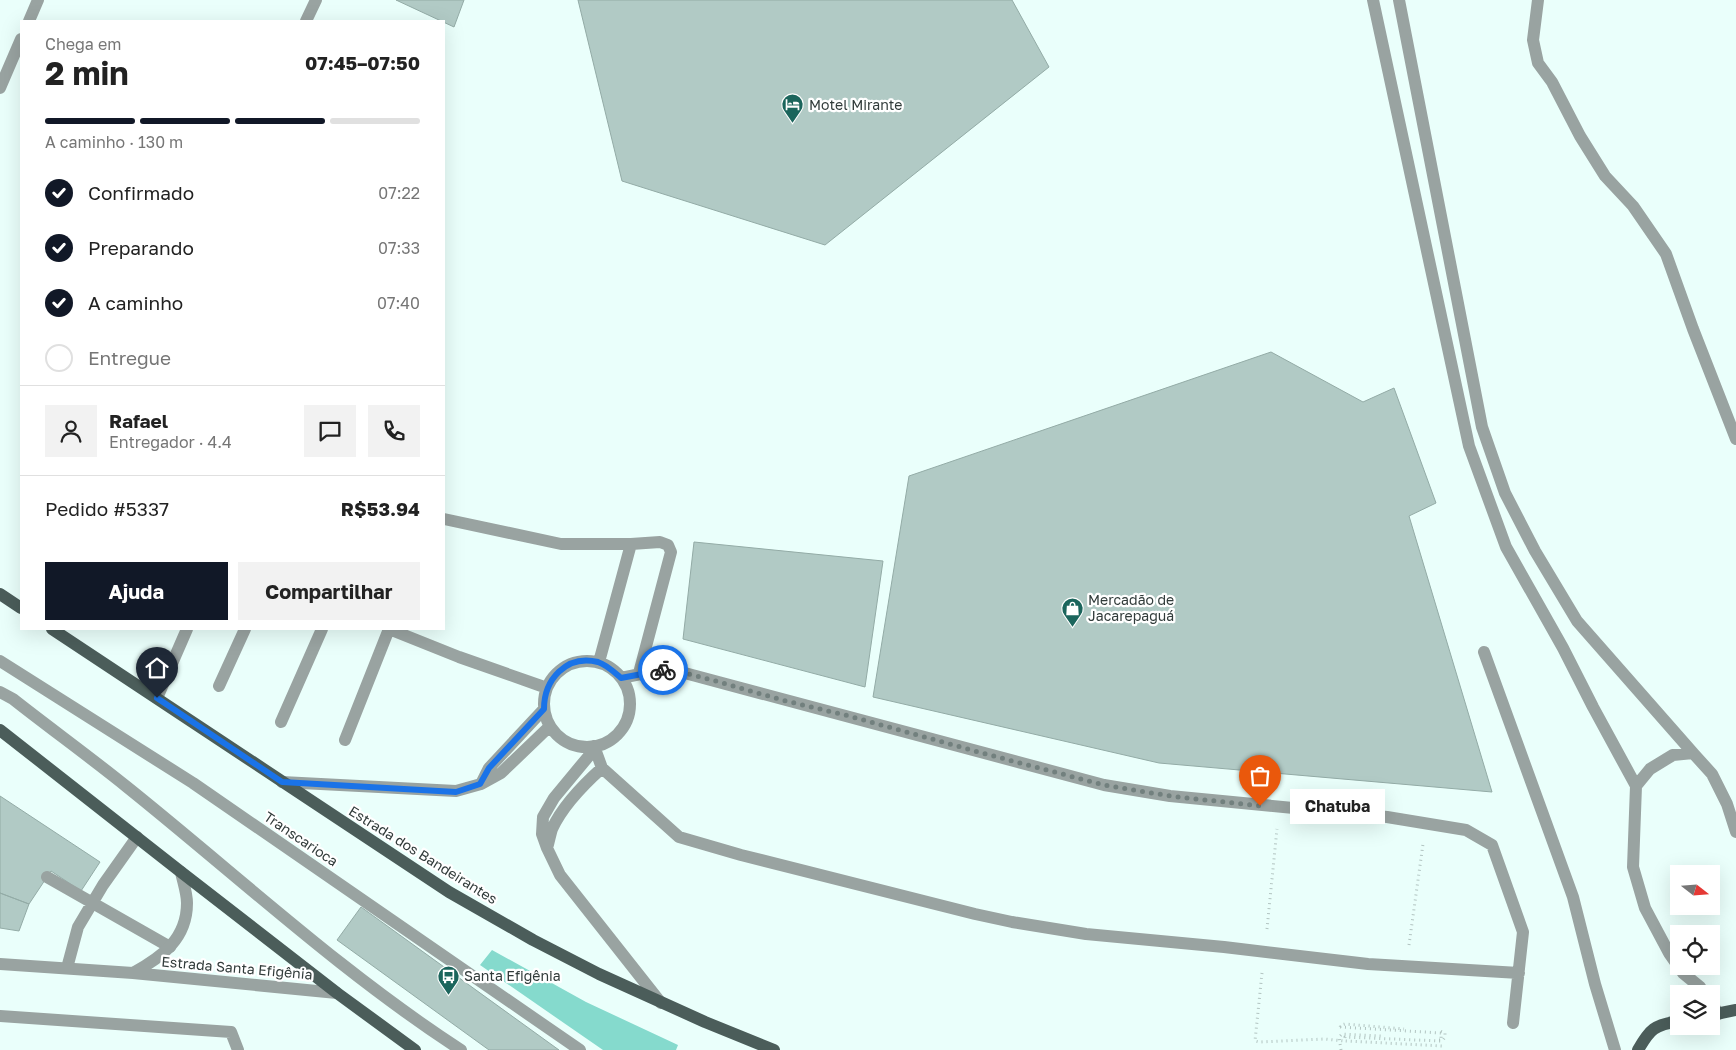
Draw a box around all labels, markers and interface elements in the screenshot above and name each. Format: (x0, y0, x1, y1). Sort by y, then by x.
text: Chega em (45, 34, 121, 54)
text: 07:45–07:50 (305, 51, 420, 74)
text: 2 min (45, 54, 129, 92)
hotel icon: Motel Mirante (781, 93, 805, 124)
place label: Motel Mirante (809, 96, 902, 113)
text: A caminho · 130 m (45, 132, 183, 152)
icon: check (45, 179, 73, 207)
text: Confirmado (88, 181, 194, 204)
text: 07:22 (378, 183, 420, 203)
icon: check (45, 234, 73, 262)
text: Preparando (88, 236, 194, 259)
text: 07:33 (378, 238, 420, 258)
icon: check (45, 289, 73, 317)
text: A caminho (88, 291, 183, 314)
text: 07:40 (377, 293, 420, 313)
text: Entregue (88, 346, 171, 369)
button: person (45, 405, 97, 457)
button: chat (304, 405, 356, 457)
button: phone (368, 405, 420, 457)
text: Rafael (109, 409, 168, 432)
text: Entregador · 4.4 (109, 432, 232, 452)
text: Pedido #5337 (45, 497, 169, 520)
text: R$53.94 (341, 497, 420, 520)
button: Ajuda (45, 562, 228, 620)
button: Compartilhar (238, 562, 420, 620)
place label: Mercadão de Jacarepaguá (1088, 591, 1174, 624)
shop icon: Mercadão de Jacarepaguá (1060, 596, 1084, 627)
courier (638, 645, 688, 695)
pin (136, 647, 178, 698)
icon: home (143, 654, 171, 682)
icon: bike (649, 656, 677, 684)
pin (1239, 755, 1281, 806)
icon: bag (1246, 762, 1274, 790)
callout: Chatuba (1290, 788, 1385, 824)
text: Chatuba (1305, 796, 1370, 816)
street label: Estrada dos Bandeirantes (346, 802, 501, 907)
street label: Transcarioca (261, 808, 341, 870)
north arrow (1670, 865, 1720, 915)
map controls (1670, 865, 1720, 1035)
button: locate (1670, 925, 1720, 975)
street label: Estrada Santa Efigênia (161, 952, 313, 983)
bus stop icon: Santa Efigênia (436, 964, 460, 995)
place label: Santa Efigênia (464, 967, 561, 984)
button: layers (1670, 985, 1720, 1035)

